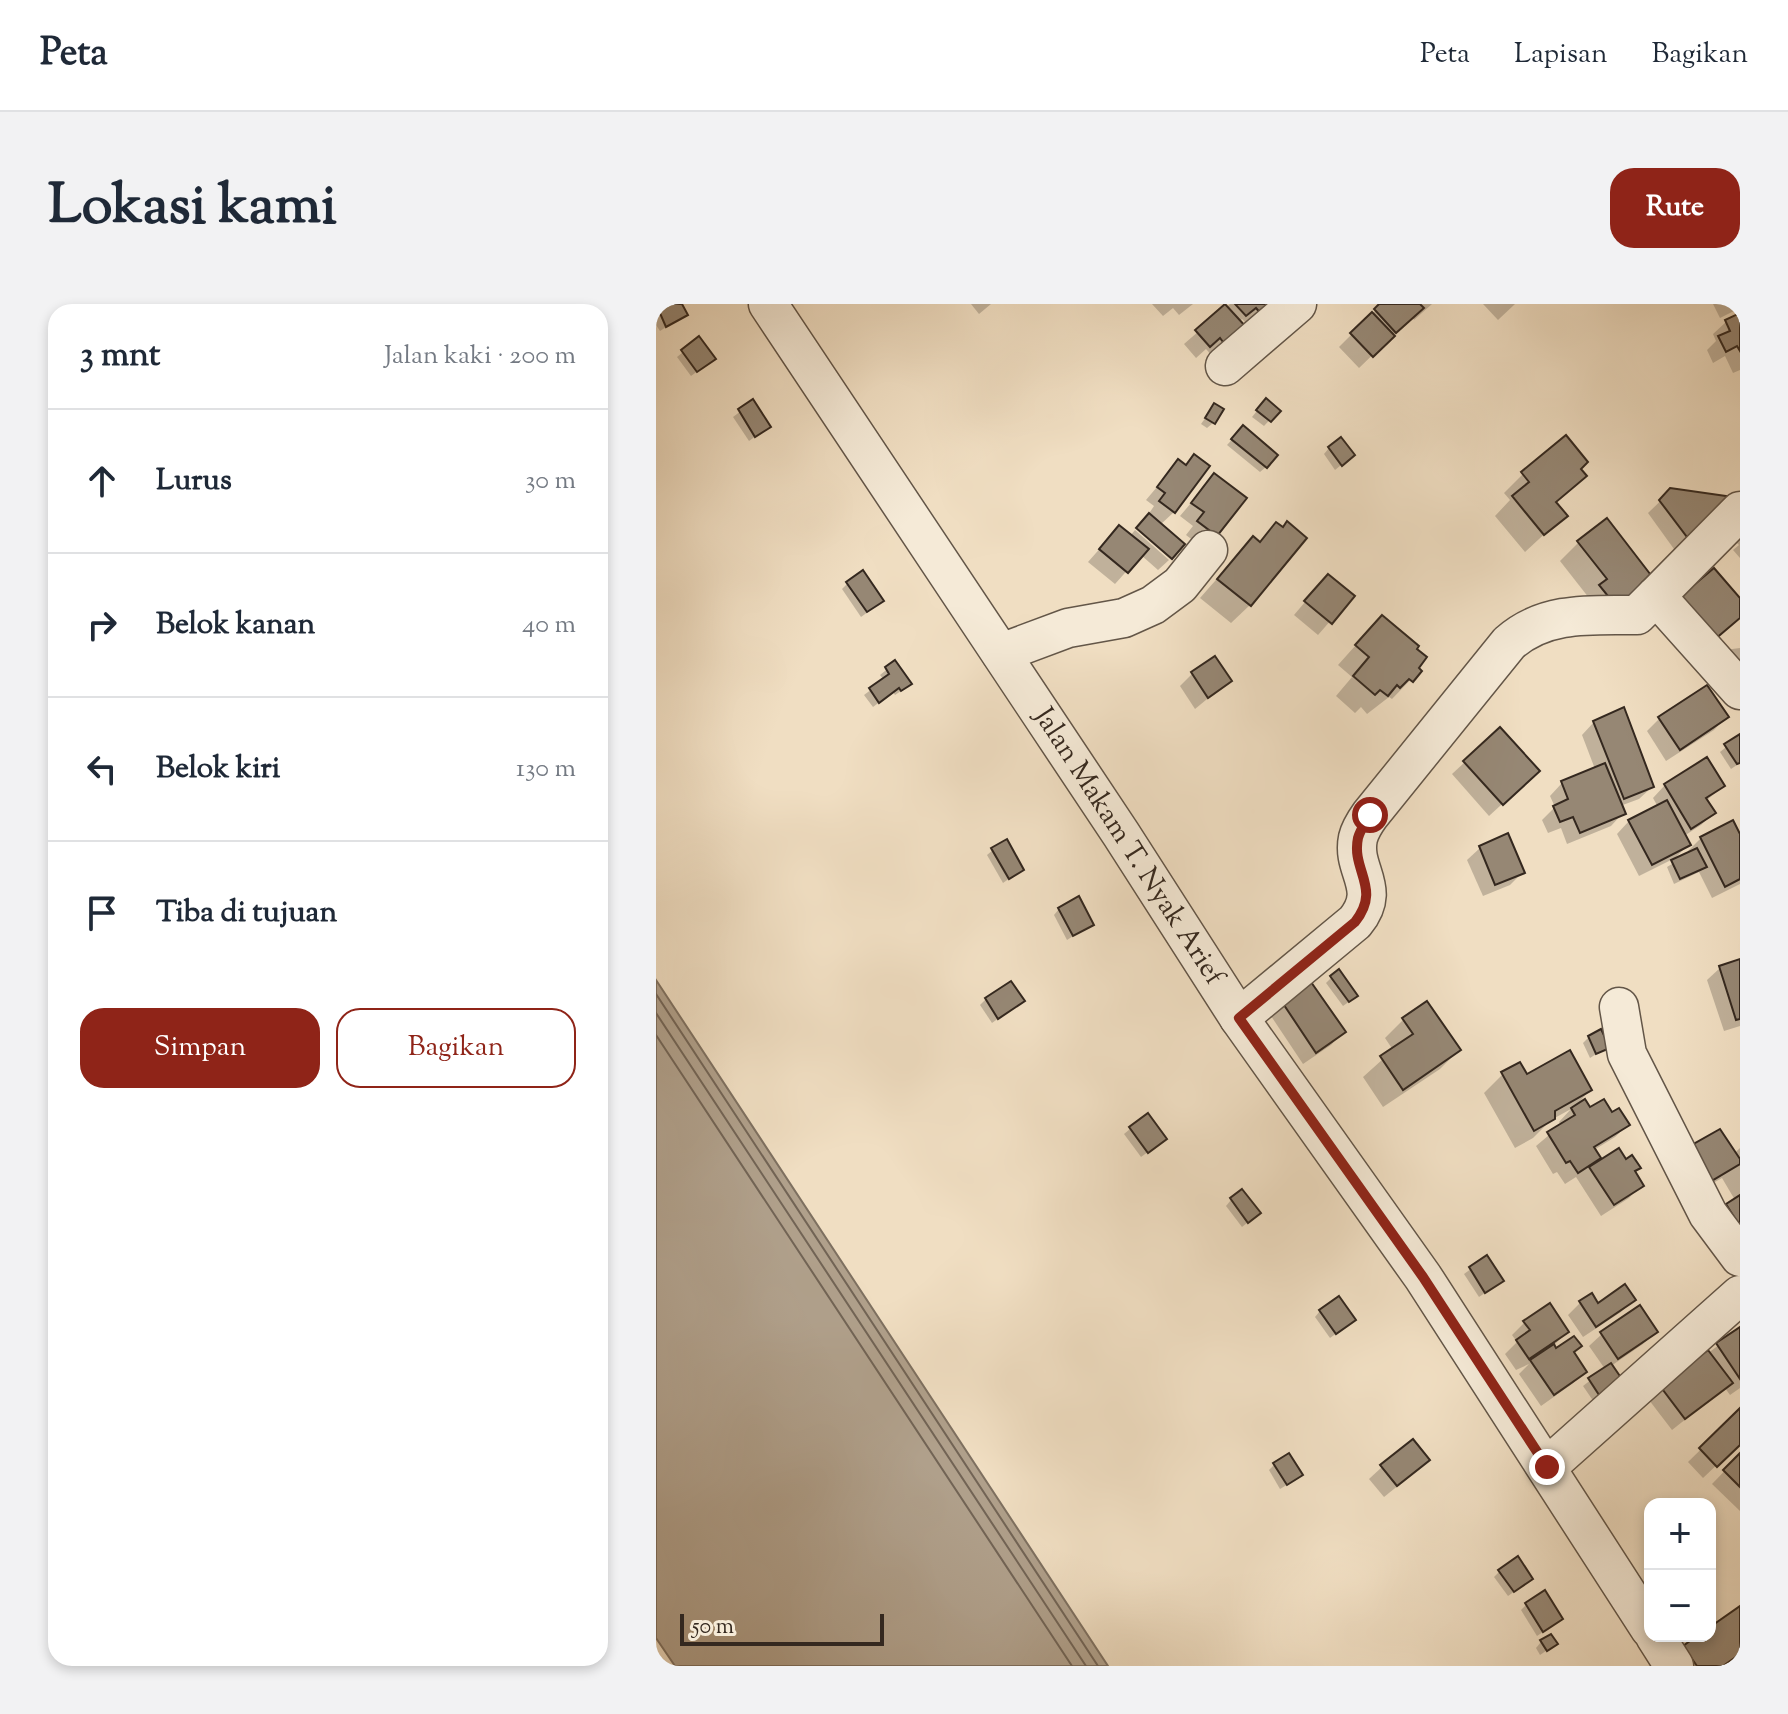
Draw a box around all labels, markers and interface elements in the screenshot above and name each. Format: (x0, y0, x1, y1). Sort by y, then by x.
text: Peta (40, 28, 108, 82)
text: Peta (1420, 35, 1470, 75)
text: Lapisan (1514, 35, 1608, 75)
text: Bagikan (1652, 35, 1748, 75)
text: Lokasi kami (48, 168, 337, 249)
button: Rute (1610, 168, 1740, 248)
text: 3 mnt (80, 332, 160, 381)
text: Jalan kaki · 200 m (384, 338, 576, 375)
icon: ahead (80, 459, 124, 503)
text: Lurus (156, 460, 232, 503)
text: 30 m (525, 463, 576, 500)
icon: right (80, 603, 124, 647)
text: Belok kanan (156, 604, 315, 647)
text: 40 m (522, 607, 576, 644)
street label: Jalan Makam T. Nyak Arief (1022, 699, 1234, 995)
icon: left (80, 747, 124, 791)
text: Belok kiri (156, 748, 280, 791)
text: 130 m (516, 751, 576, 788)
route start (1352, 797, 1388, 833)
icon: arrive (80, 891, 124, 935)
text: Tiba di tujuan (156, 892, 337, 935)
button: Simpan (80, 1008, 320, 1088)
button: Bagikan (336, 1008, 576, 1088)
route end (1529, 1449, 1565, 1485)
map controls (1644, 1498, 1716, 1642)
button: + (1644, 1498, 1716, 1570)
button: − (1644, 1570, 1716, 1642)
scale bar (680, 1610, 884, 1646)
text: 50 m (692, 1612, 734, 1644)

